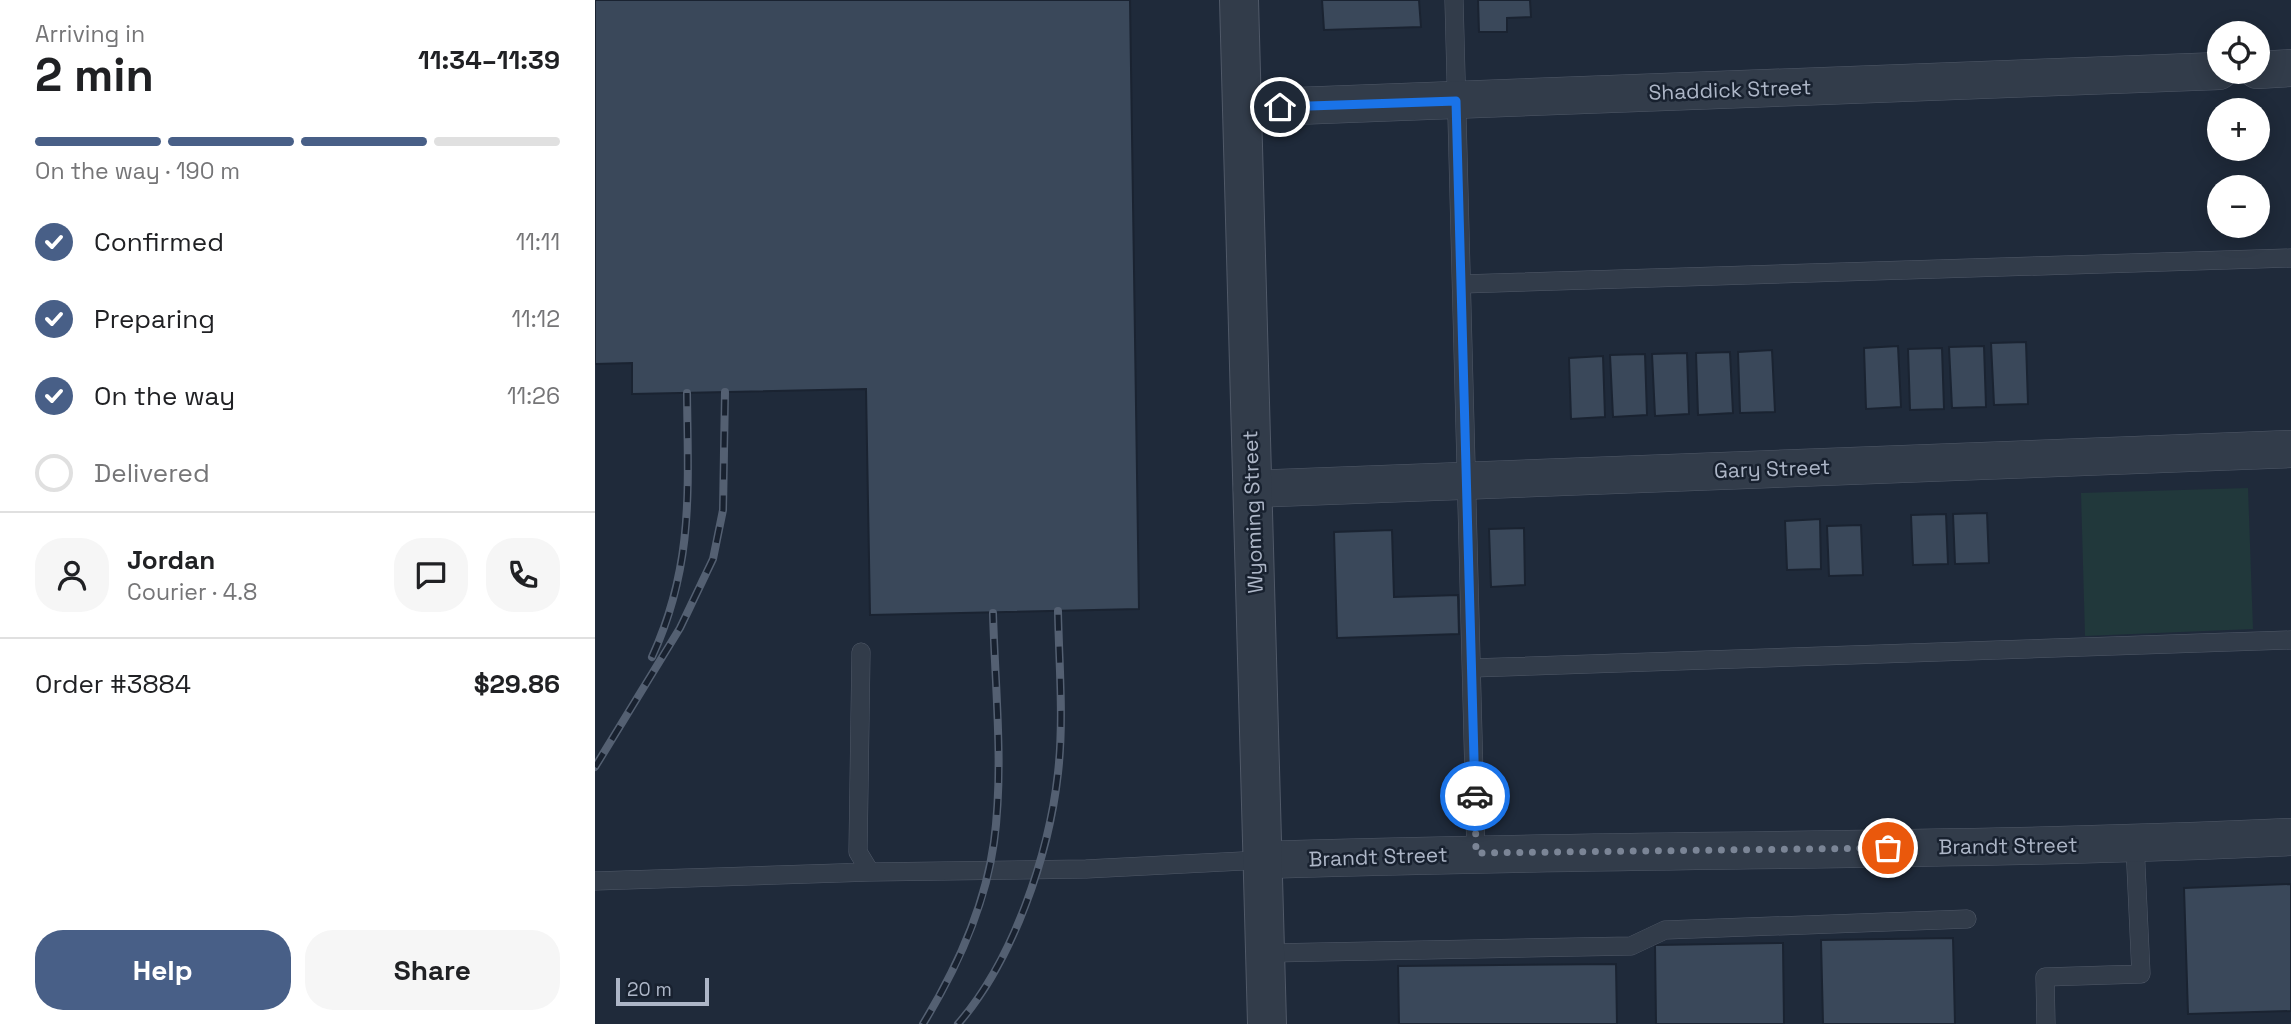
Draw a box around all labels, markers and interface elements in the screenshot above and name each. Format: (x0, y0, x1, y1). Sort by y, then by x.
text: Arriving in (35, 19, 145, 49)
map controls (2207, 21, 2270, 238)
button: locate (2207, 21, 2270, 84)
text: 11:34–11:39 (418, 43, 560, 77)
text: 2 min (35, 46, 154, 104)
street label: Shaddick Street (1648, 73, 1812, 106)
pin (1250, 77, 1310, 137)
icon: home (1261, 88, 1299, 126)
button: + (2207, 98, 2270, 161)
text: On the way · 190 m (35, 156, 240, 186)
button: − (2207, 175, 2270, 238)
icon: check (35, 223, 73, 261)
text: Confirmed (94, 225, 224, 259)
text: 11:11 (516, 227, 560, 257)
icon: check (35, 300, 73, 338)
text: Preparing (94, 302, 215, 336)
text: 11:12 (511, 304, 560, 334)
icon: check (35, 377, 73, 415)
text: On the way (94, 379, 235, 413)
text: 11:26 (507, 381, 560, 411)
street label: Wyoming Street (1236, 430, 1269, 594)
street label: Gary Street (1713, 453, 1831, 484)
text: Delivered (94, 456, 210, 490)
button: person (35, 538, 109, 612)
button: chat (394, 538, 468, 612)
button: phone (486, 538, 560, 612)
text: Jordan (127, 543, 215, 577)
text: Courier · 4.8 (127, 577, 257, 607)
text: Order #3884 (35, 667, 191, 701)
text: $29.86 (474, 667, 560, 701)
courier (1440, 761, 1510, 831)
icon: car (1456, 777, 1494, 815)
pin (1858, 818, 1918, 878)
icon: bag (1869, 829, 1907, 867)
street label: Brandt Street (1938, 831, 2078, 860)
street label: Brandt Street (1308, 841, 1448, 872)
button: Help (35, 930, 291, 1010)
button: Share (305, 930, 560, 1010)
scale bar (616, 975, 709, 1007)
text: 20 m (627, 977, 672, 1002)

